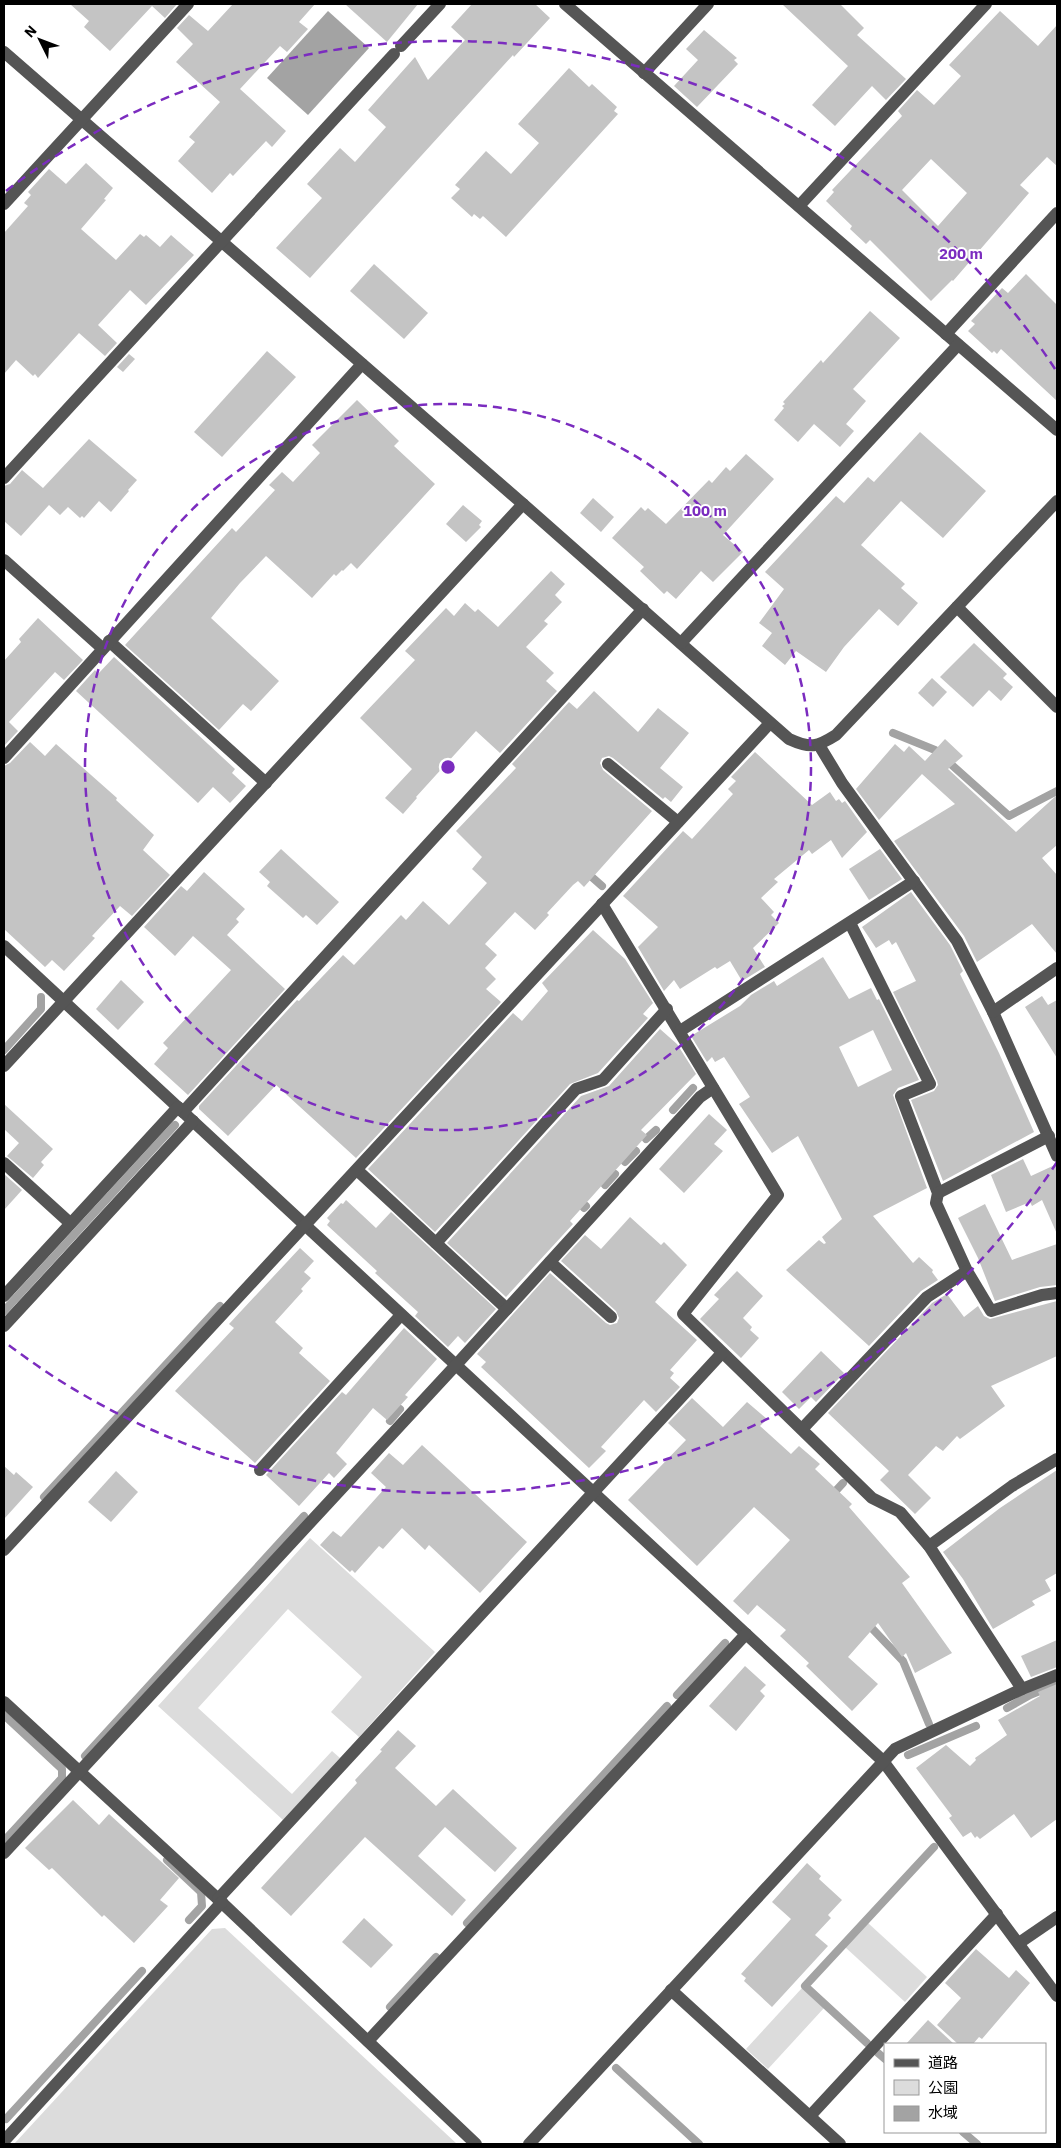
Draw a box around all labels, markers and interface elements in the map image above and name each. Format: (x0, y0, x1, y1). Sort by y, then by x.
north arrow (15, 15, 65, 65)
text: N (20, 22, 40, 41)
text: 200 m (939, 244, 983, 263)
text: 100 m (683, 501, 727, 520)
centre of rings (439, 758, 457, 776)
legend (884, 2043, 1046, 2133)
text: 道路 (928, 2053, 958, 2072)
text: 公園 (928, 2078, 958, 2097)
text: 水域 (928, 2103, 958, 2122)

